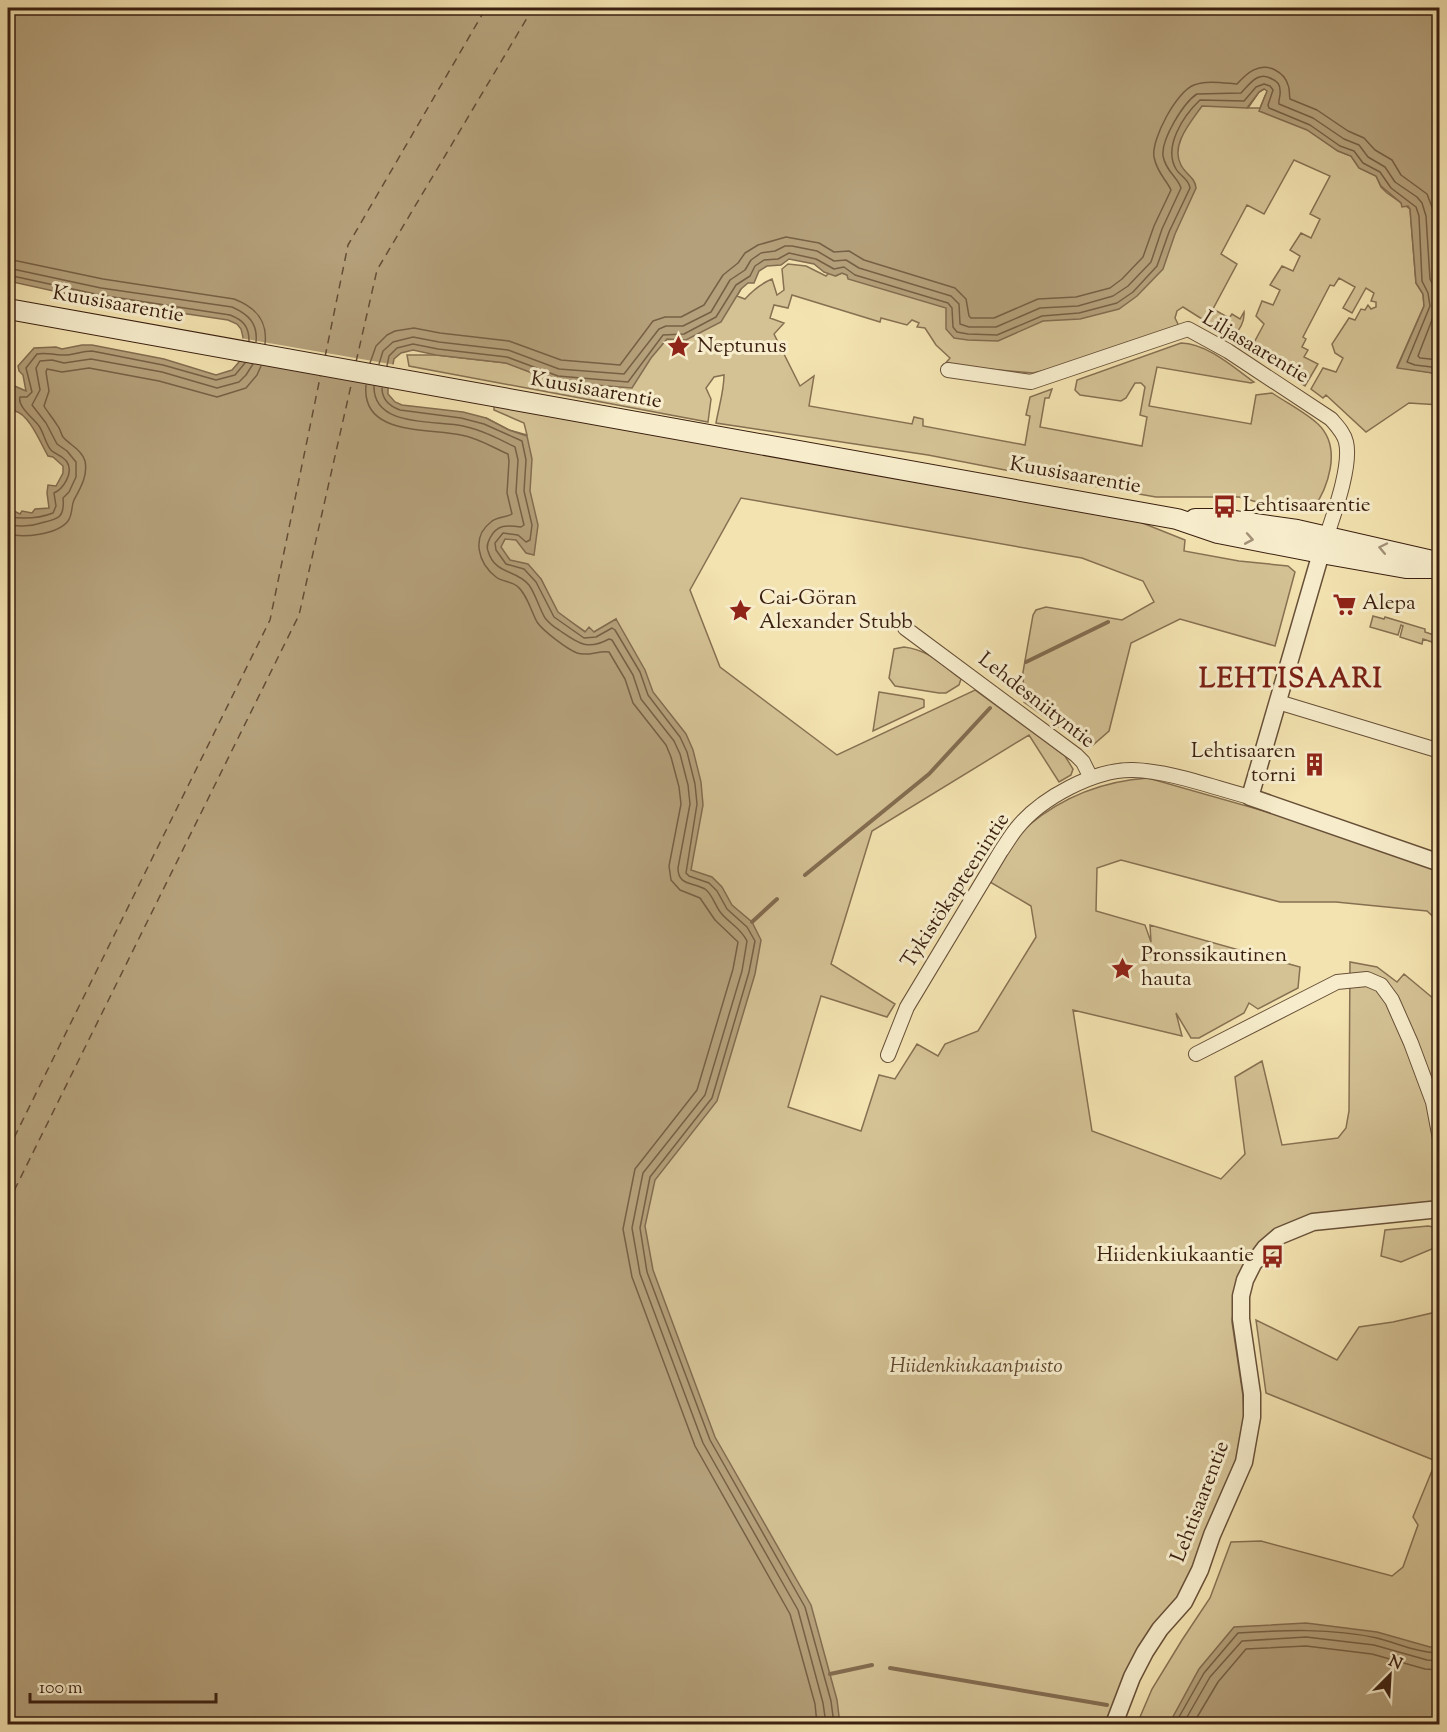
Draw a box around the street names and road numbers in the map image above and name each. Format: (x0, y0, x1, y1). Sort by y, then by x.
street label: Kuusisaarentie (50, 279, 186, 331)
street label: Liljasaarentie (1196, 304, 1314, 392)
street label: Kuusisaarentie (528, 365, 664, 417)
street label: Kuusisaarentie (1007, 450, 1143, 502)
street label: Lehdesniityntie (971, 646, 1101, 756)
street label: Tykistökapteenintie (894, 807, 1018, 975)
street label: Lehtisaarentie (1164, 1437, 1238, 1567)

